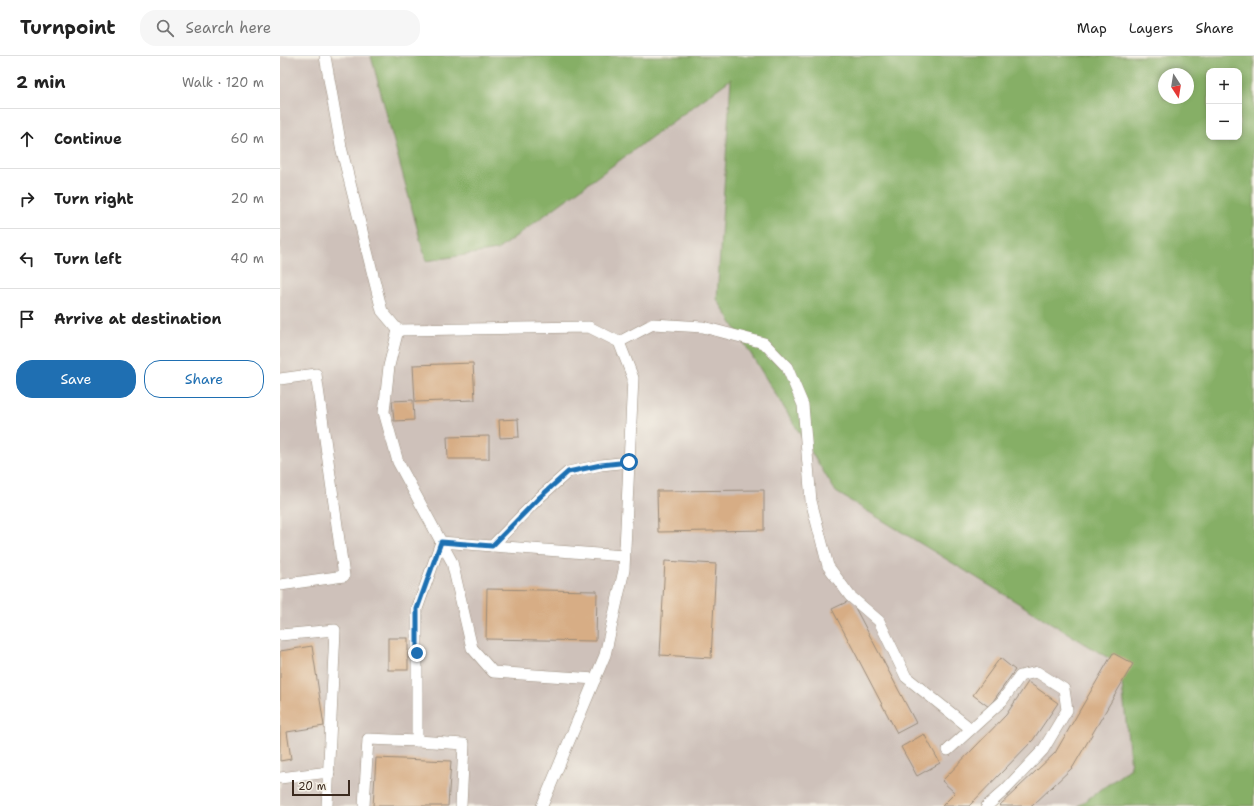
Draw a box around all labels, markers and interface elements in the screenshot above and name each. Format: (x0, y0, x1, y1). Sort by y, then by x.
search box (140, 10, 420, 46)
text: Turnpoint (20, 15, 116, 40)
icon: search (154, 17, 176, 39)
text: Search here (186, 18, 271, 38)
text: Map (1077, 19, 1107, 37)
text: Layers (1129, 19, 1173, 37)
text: Share (1195, 19, 1234, 37)
north arrow (1158, 68, 1194, 104)
map controls (1206, 68, 1242, 140)
button: + (1206, 68, 1242, 104)
text: 2 min (16, 71, 66, 93)
text: Walk · 120 m (182, 74, 264, 91)
button: − (1206, 104, 1242, 140)
icon: ahead (16, 128, 38, 150)
text: Continue (54, 129, 122, 149)
text: 60 m (231, 130, 264, 147)
icon: right (16, 188, 38, 210)
text: Turn right (54, 189, 134, 209)
text: 20 m (231, 190, 264, 207)
icon: left (16, 248, 38, 270)
text: Turn left (54, 249, 122, 269)
text: 40 m (230, 250, 264, 267)
icon: arrive (16, 308, 38, 330)
text: Arrive at destination (54, 309, 222, 329)
button: Save (16, 360, 136, 398)
button: Share (144, 360, 264, 398)
route start (620, 453, 638, 471)
route end (408, 644, 426, 662)
scale bar (292, 778, 350, 797)
text: 20 m (298, 779, 326, 794)

